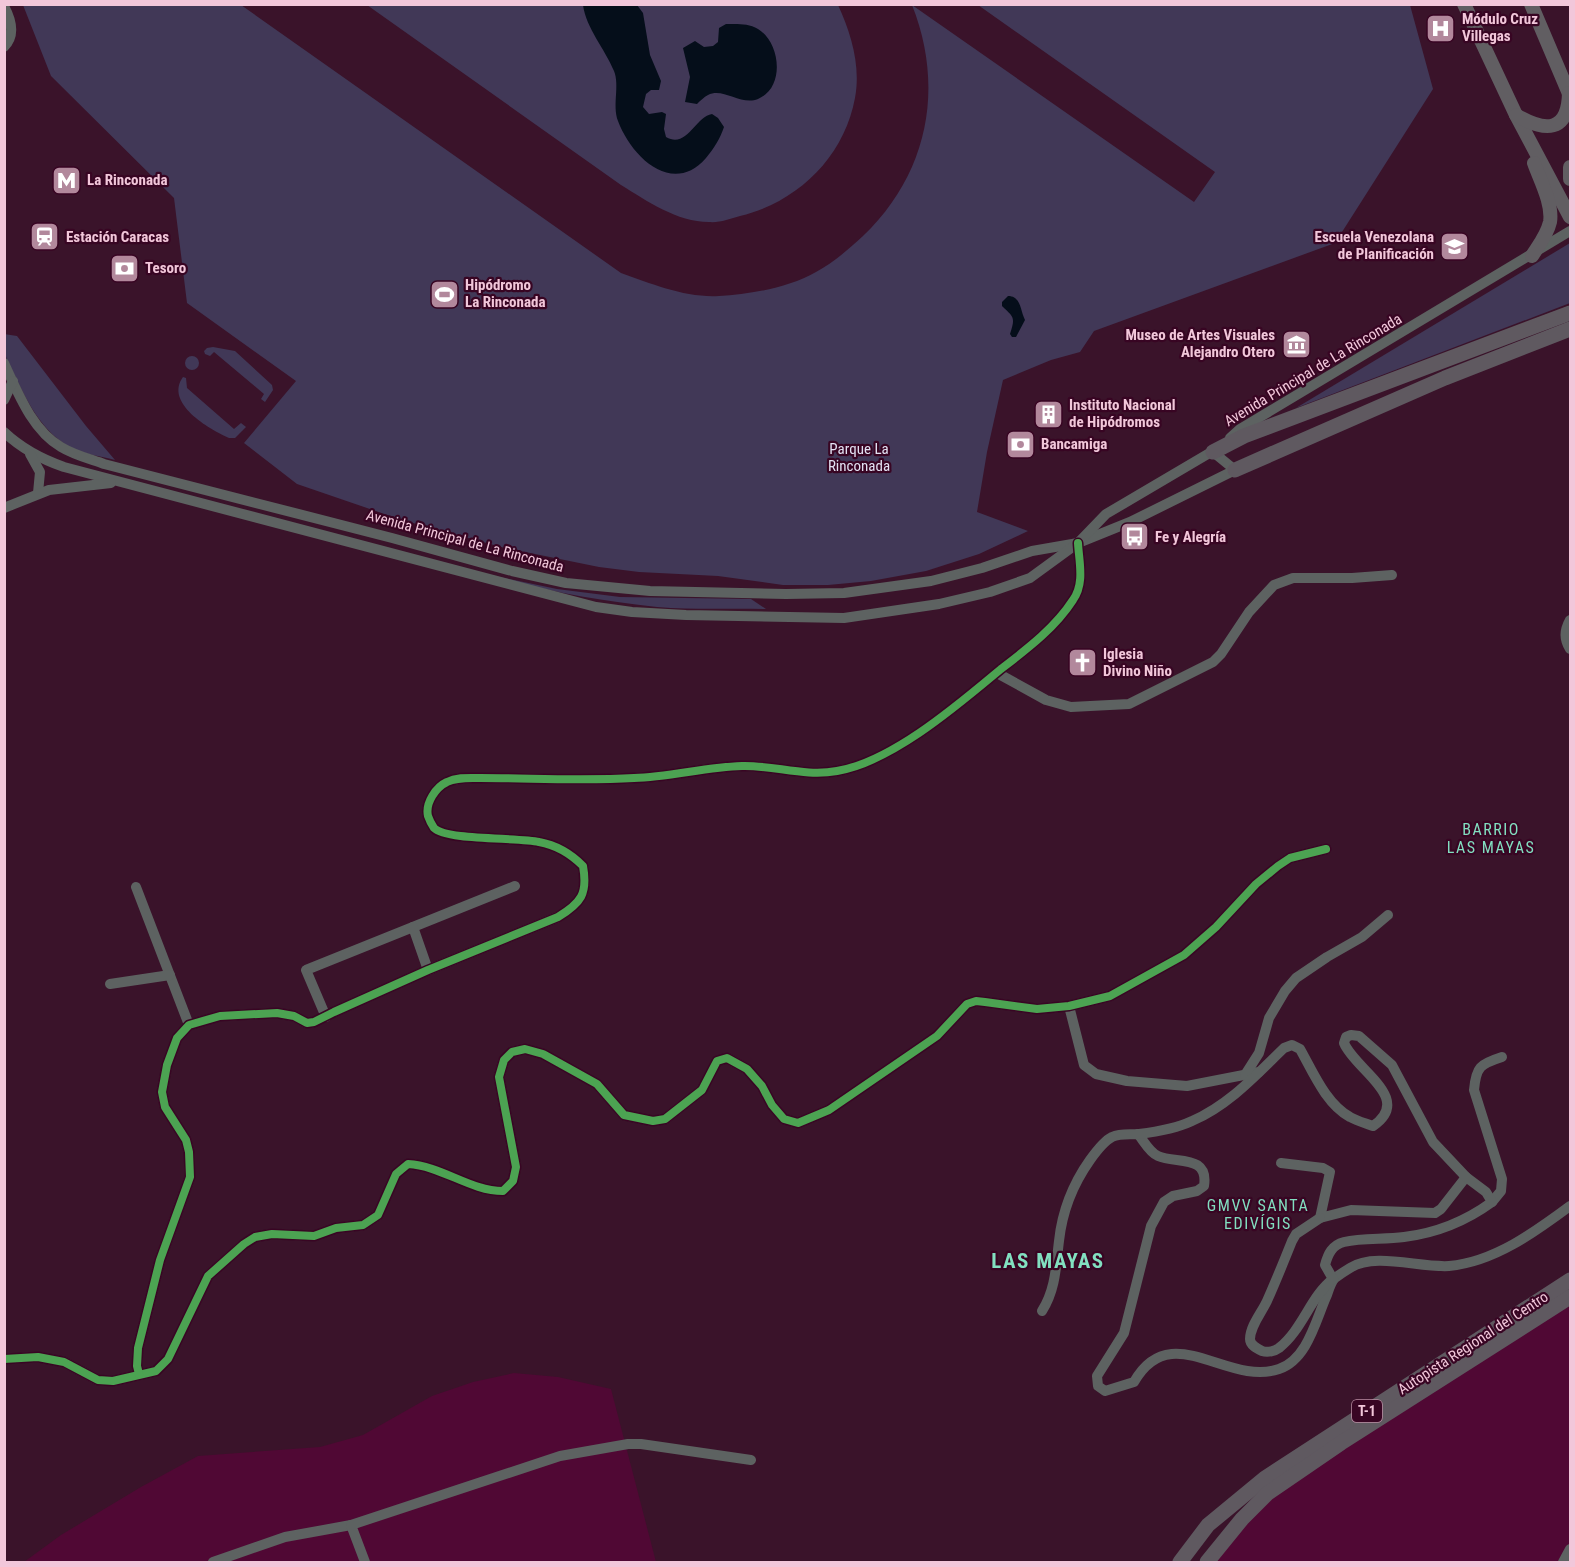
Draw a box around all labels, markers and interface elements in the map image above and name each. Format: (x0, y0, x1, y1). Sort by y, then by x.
place label: Módulo Cruz Villegas (1462, 10, 1538, 45)
hospital icon: Módulo Cruz Villegas (1425, 12, 1457, 44)
metro station icon: La Rinconada (50, 164, 82, 196)
place label: La Rinconada (87, 171, 167, 189)
station icon: Estación Caracas (29, 221, 61, 253)
place label: Estación Caracas (66, 228, 169, 246)
place label: Escuela Venezolana de Planificación (1315, 228, 1434, 263)
school or university icon: Escuela Venezolana de Planificación (1439, 230, 1471, 262)
bank icon: Tesoro (108, 252, 140, 284)
place label: Tesoro (145, 259, 186, 277)
place label: Hipódromo La Rinconada (465, 276, 545, 311)
sports icon: Hipódromo La Rinconada (428, 278, 460, 310)
street label: Avenida Principal de La Rinconada (1221, 310, 1405, 430)
place label: Museo de Artes Visuales Alejandro Otero (1125, 326, 1275, 361)
museum icon: Museo de Artes Visuales Alejandro Otero (1280, 328, 1312, 360)
place label: Instituto Nacional de Hipódromos (1069, 396, 1176, 431)
building icon: Instituto Nacional de Hipódromos (1032, 398, 1064, 430)
bank icon: Bancamiga (1004, 428, 1036, 460)
place label: Bancamiga (1041, 435, 1107, 453)
park label: Parque La Rinconada (828, 440, 890, 475)
street label: Avenida Principal de La Rinconada (364, 506, 566, 576)
bus stop icon: Fe y Alegría (1118, 521, 1150, 553)
place label: Fe y Alegría (1155, 528, 1226, 546)
place label: Iglesia Divino Niño (1103, 645, 1172, 680)
church icon: Iglesia Divino Niño (1066, 647, 1098, 679)
district label: BARRIO LAS MAYAS (1447, 820, 1535, 857)
district label: GMVV SANTA EDIVÍGIS (1207, 1196, 1309, 1233)
district label: LAS MAYAS (991, 1249, 1105, 1273)
street label: Autopista Regional del Centro (1394, 1288, 1552, 1398)
road number: T-1 (1352, 1400, 1382, 1422)

